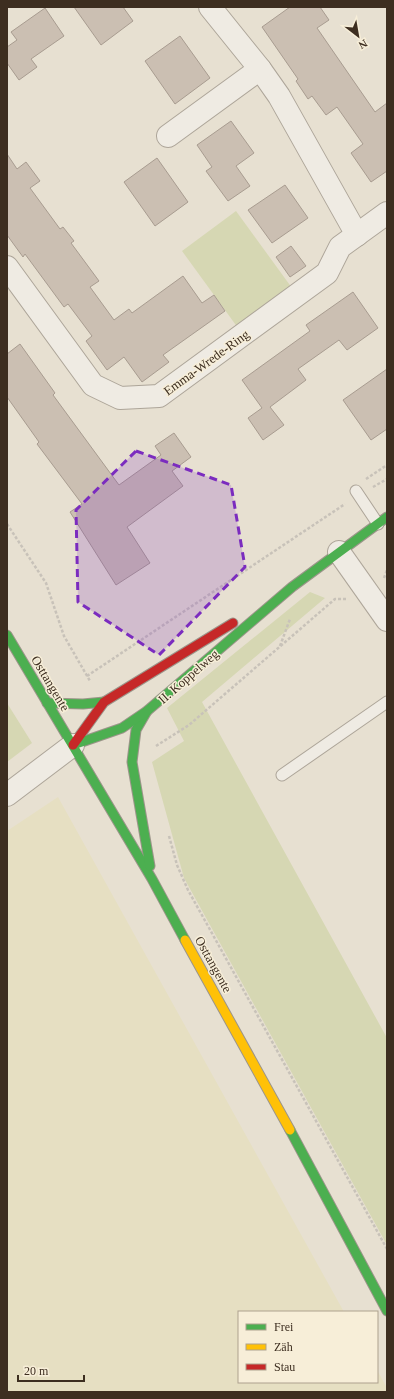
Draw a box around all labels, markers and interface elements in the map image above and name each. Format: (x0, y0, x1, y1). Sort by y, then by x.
north arrow (338, 16, 378, 56)
text: N (357, 37, 370, 52)
street label: Emma-Wrede-Ring (161, 326, 252, 398)
street label: II. Koppelweg (155, 646, 222, 707)
street label: Osttangente (28, 653, 73, 714)
street label: Osttangente (192, 933, 235, 995)
legend (238, 1311, 378, 1383)
text: Frei (274, 1320, 294, 1334)
text: Zäh (274, 1340, 293, 1354)
scale bar (18, 1357, 84, 1383)
text: Stau (274, 1360, 295, 1374)
text: 20 m (24, 1364, 49, 1378)

